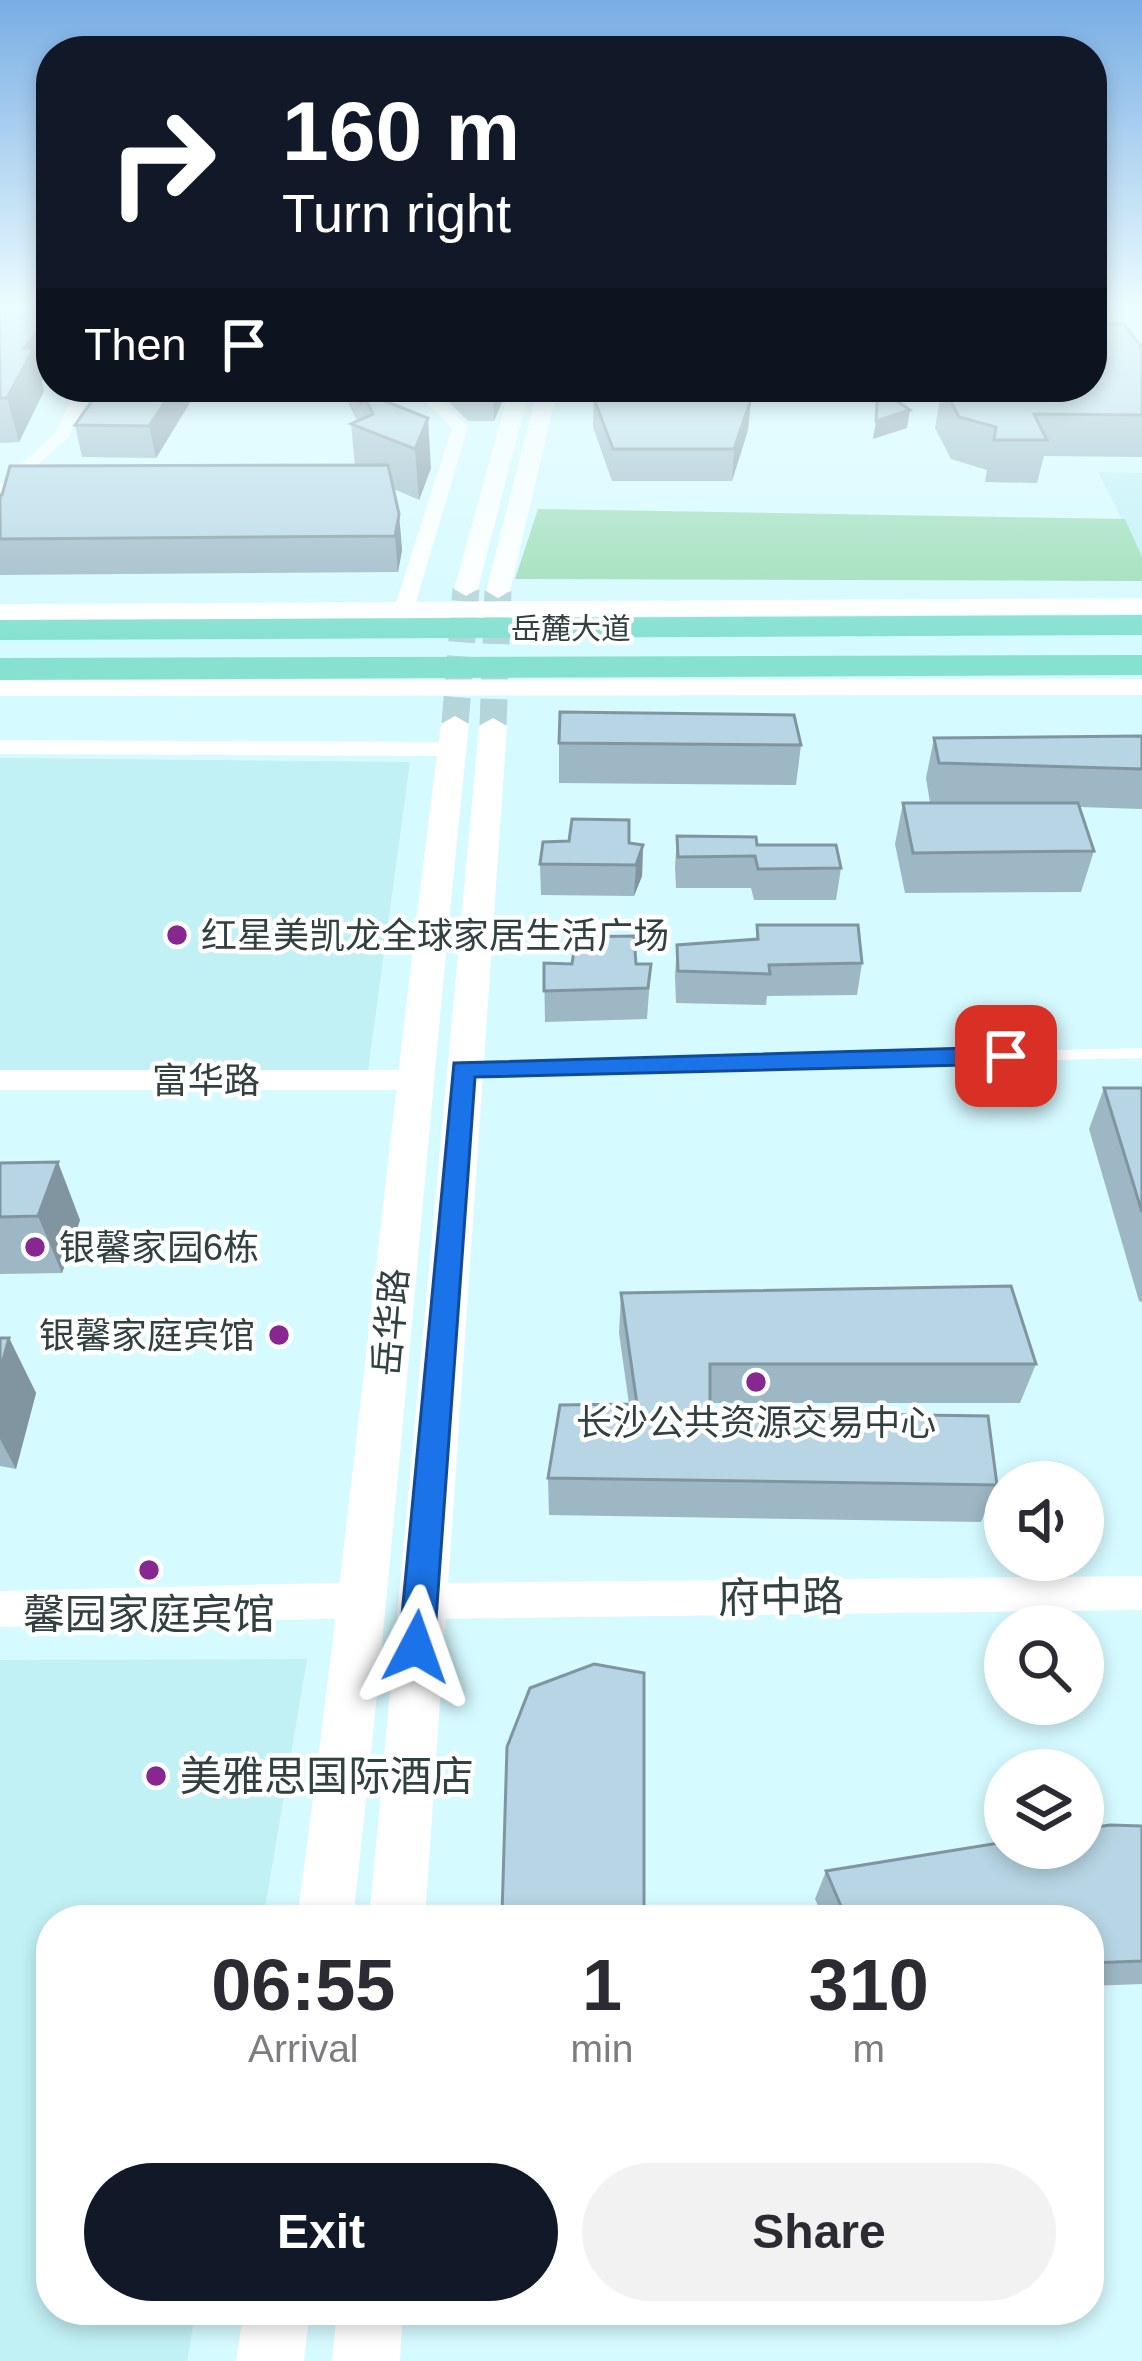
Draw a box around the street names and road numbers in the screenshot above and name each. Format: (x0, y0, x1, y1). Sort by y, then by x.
street label: 岳麓大道 (511, 612, 631, 645)
street label: 富华路 (152, 1060, 260, 1101)
street label: 岳华路 (365, 1266, 416, 1378)
street label: 府中路 (718, 1573, 844, 1622)

